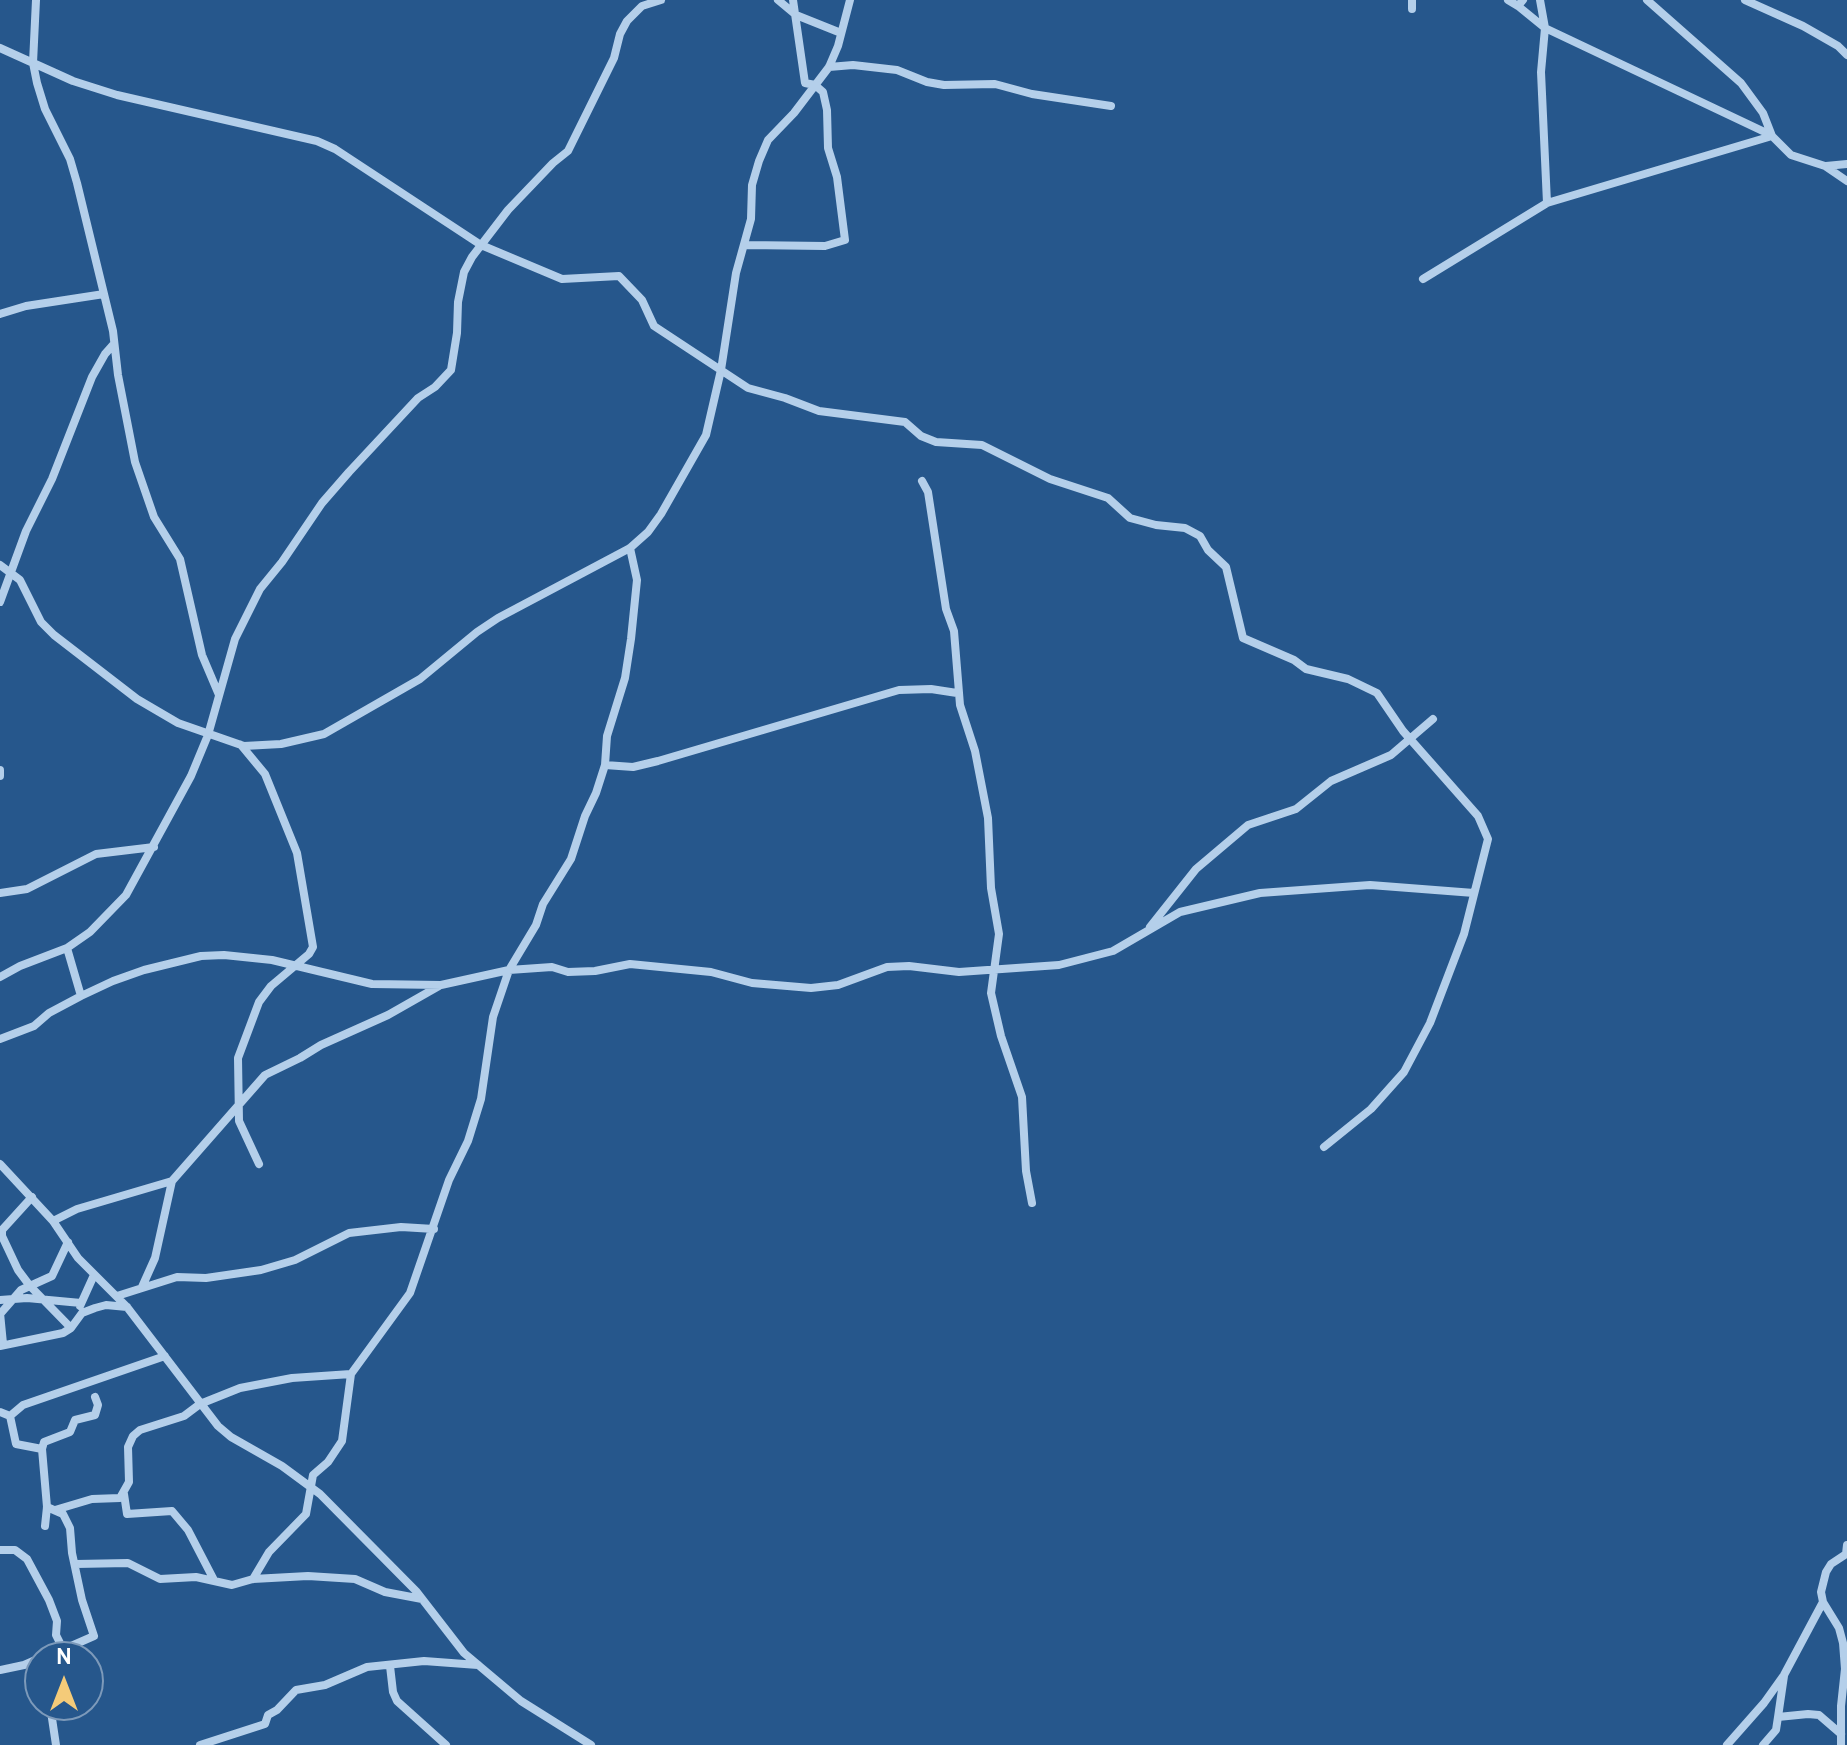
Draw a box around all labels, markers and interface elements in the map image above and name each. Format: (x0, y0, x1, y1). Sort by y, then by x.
north arrow (24, 1641, 104, 1721)
text: N (56, 1645, 72, 1672)

